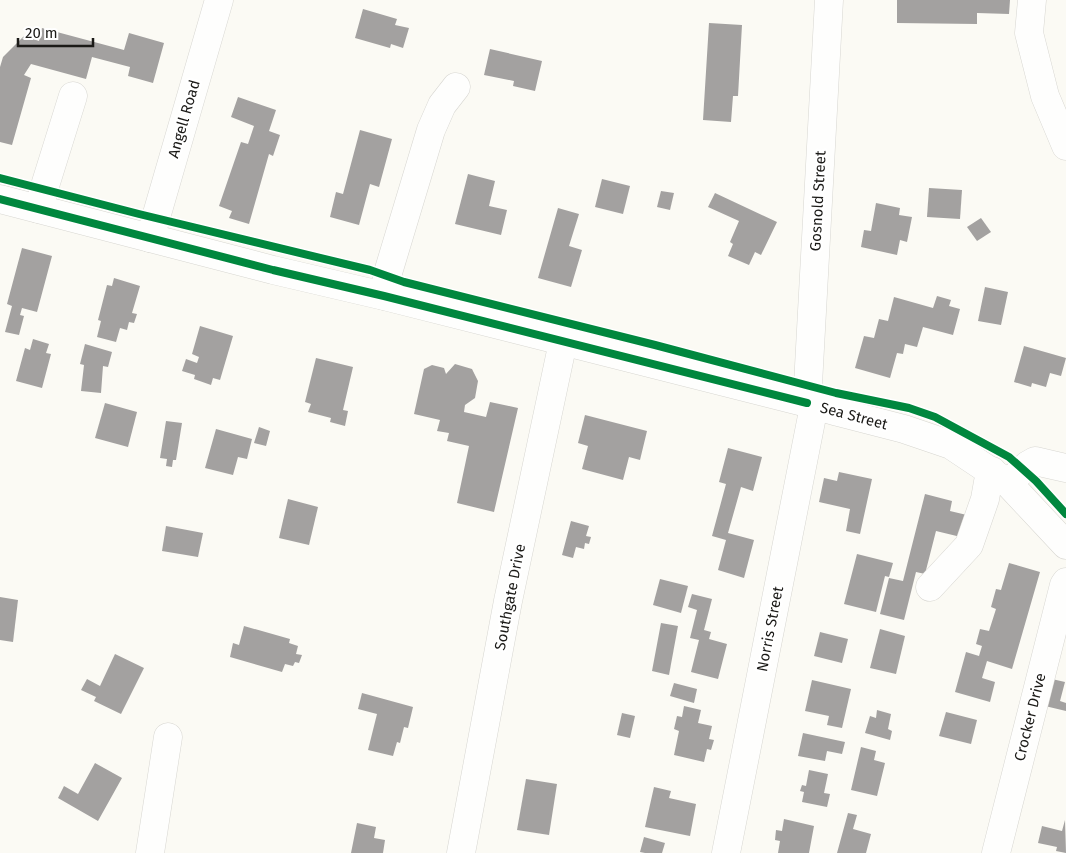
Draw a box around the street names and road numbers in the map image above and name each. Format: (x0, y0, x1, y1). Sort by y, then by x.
street label: Angell Road (164, 78, 204, 160)
street label: Gosnold Street (806, 150, 830, 252)
street label: Sea Street (818, 398, 890, 434)
street label: Southgate Drive (491, 542, 529, 652)
street label: Norris Street (753, 584, 787, 673)
street label: Crocker Drive (1010, 671, 1050, 763)

